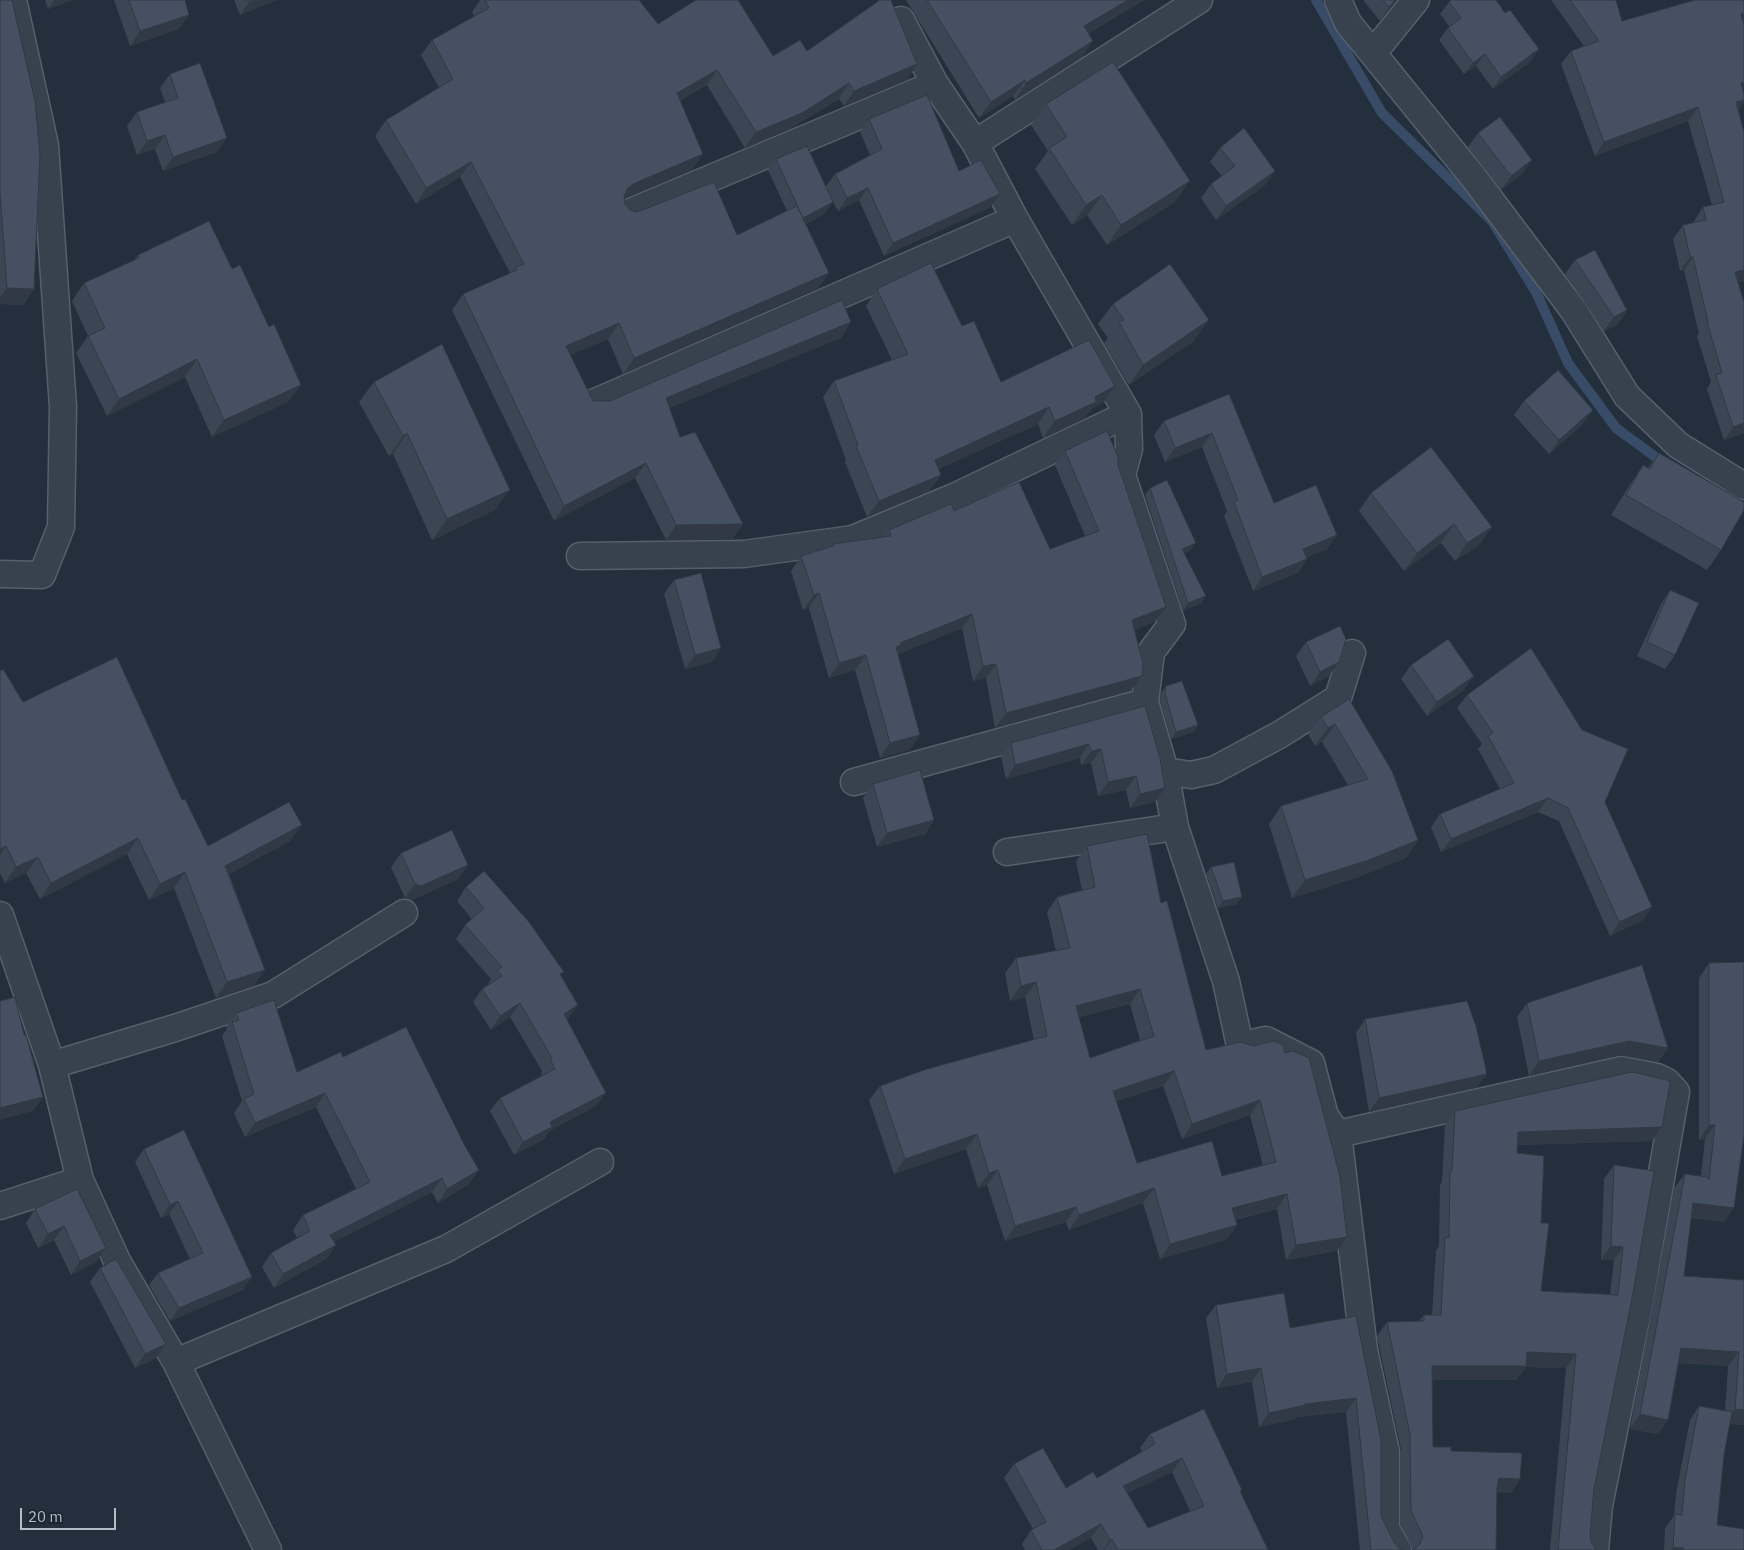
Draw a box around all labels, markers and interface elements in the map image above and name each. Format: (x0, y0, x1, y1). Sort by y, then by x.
scale bar (22, 1498, 119, 1530)
text: 20 m (28, 1507, 63, 1526)

